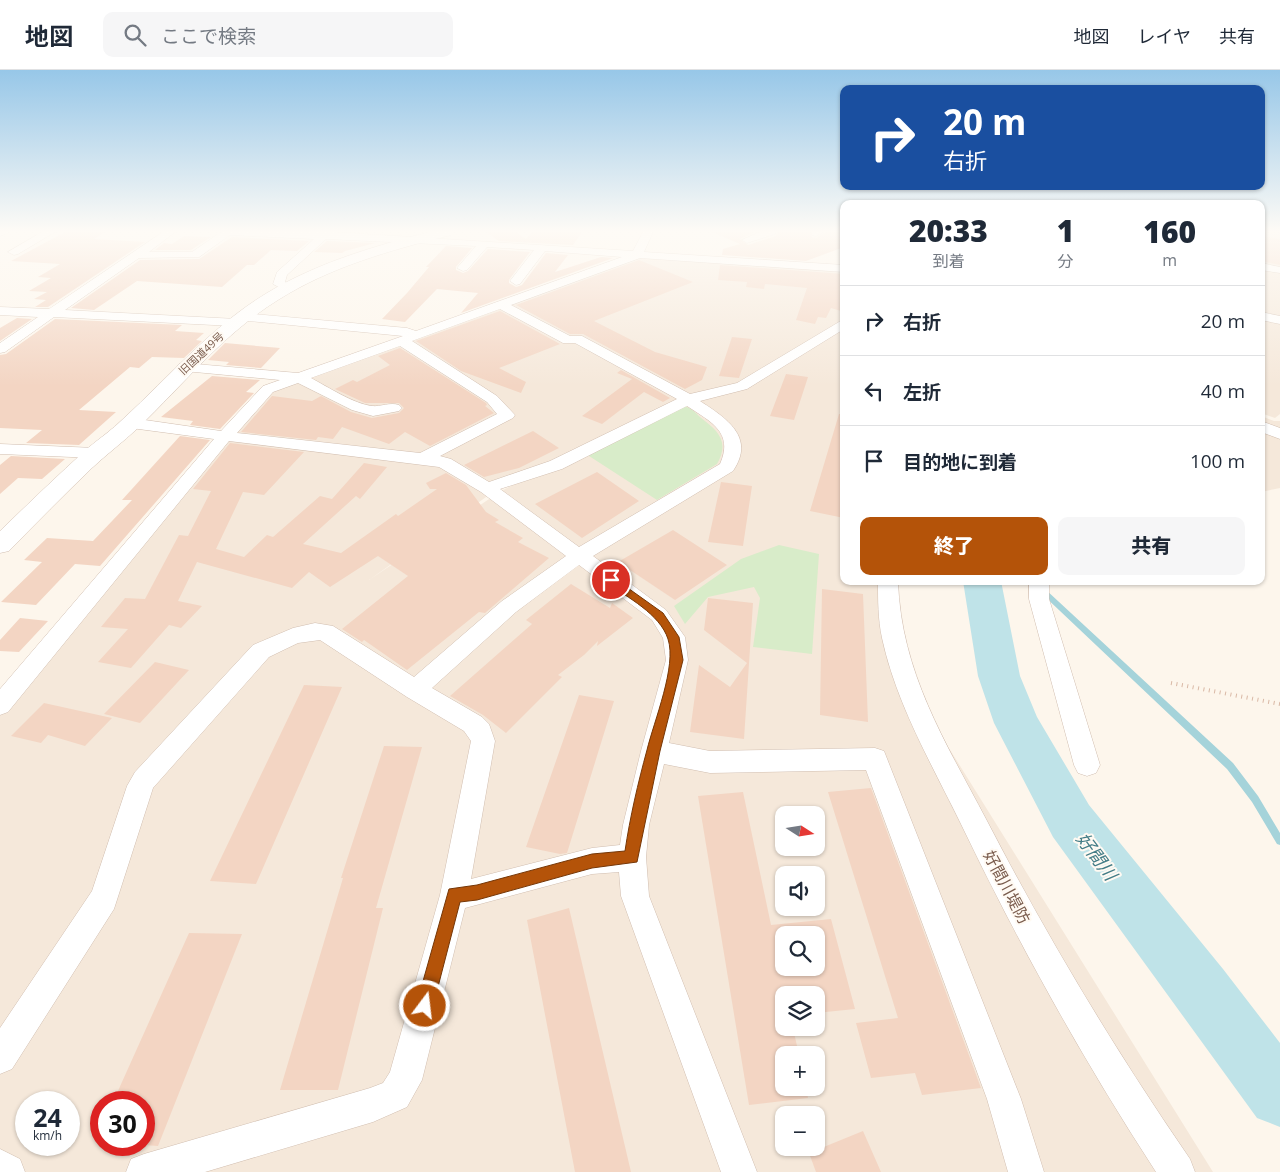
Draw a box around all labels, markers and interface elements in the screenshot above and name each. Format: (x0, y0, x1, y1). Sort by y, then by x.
search box (103, 12, 453, 57)
text: 地図 (25, 19, 73, 52)
icon: search (121, 21, 149, 49)
text: ここで検索 (161, 23, 256, 49)
text: 地図 (1074, 24, 1110, 48)
text: レイヤ (1138, 24, 1191, 48)
text: 共有 (1219, 24, 1255, 48)
text: 20 m (943, 98, 1026, 145)
icon: right (860, 105, 925, 170)
text: 右折 (943, 145, 987, 175)
text: 20:33 (909, 210, 988, 251)
text: 1 (1057, 210, 1074, 251)
text: 160 (1143, 211, 1196, 252)
text: m (1162, 249, 1177, 271)
text: 到着 (932, 250, 964, 272)
text: 分 (1058, 250, 1074, 272)
icon: right (860, 307, 888, 335)
text: 20 m (1201, 308, 1245, 334)
text: 右折 (903, 309, 941, 335)
street label: 旧国道49号 (175, 328, 227, 378)
icon: left (860, 377, 888, 405)
text: 40 m (1201, 378, 1245, 404)
text: 左折 (903, 379, 941, 405)
icon: arrive (860, 447, 888, 475)
text: 100 m (1190, 448, 1245, 474)
text: 目的地に到着 (903, 449, 1017, 475)
button: 終了 (860, 517, 1048, 575)
button: 共有 (1058, 517, 1245, 575)
pin (590, 559, 632, 601)
icon: arrive (597, 566, 625, 594)
north arrow (775, 806, 825, 856)
map controls (775, 806, 825, 1156)
water label: 好間川 (1071, 827, 1124, 886)
street label: 好間川堤防 (979, 847, 1035, 927)
button: sound (775, 866, 825, 916)
button: search (775, 926, 825, 976)
position arrow (398, 979, 450, 1031)
button: layers (775, 986, 825, 1036)
button: + (775, 1046, 825, 1096)
speed limit sign: 30 (90, 1091, 155, 1156)
text: 24 (33, 1100, 62, 1134)
button: − (775, 1106, 825, 1156)
text: km/h (33, 1127, 62, 1144)

